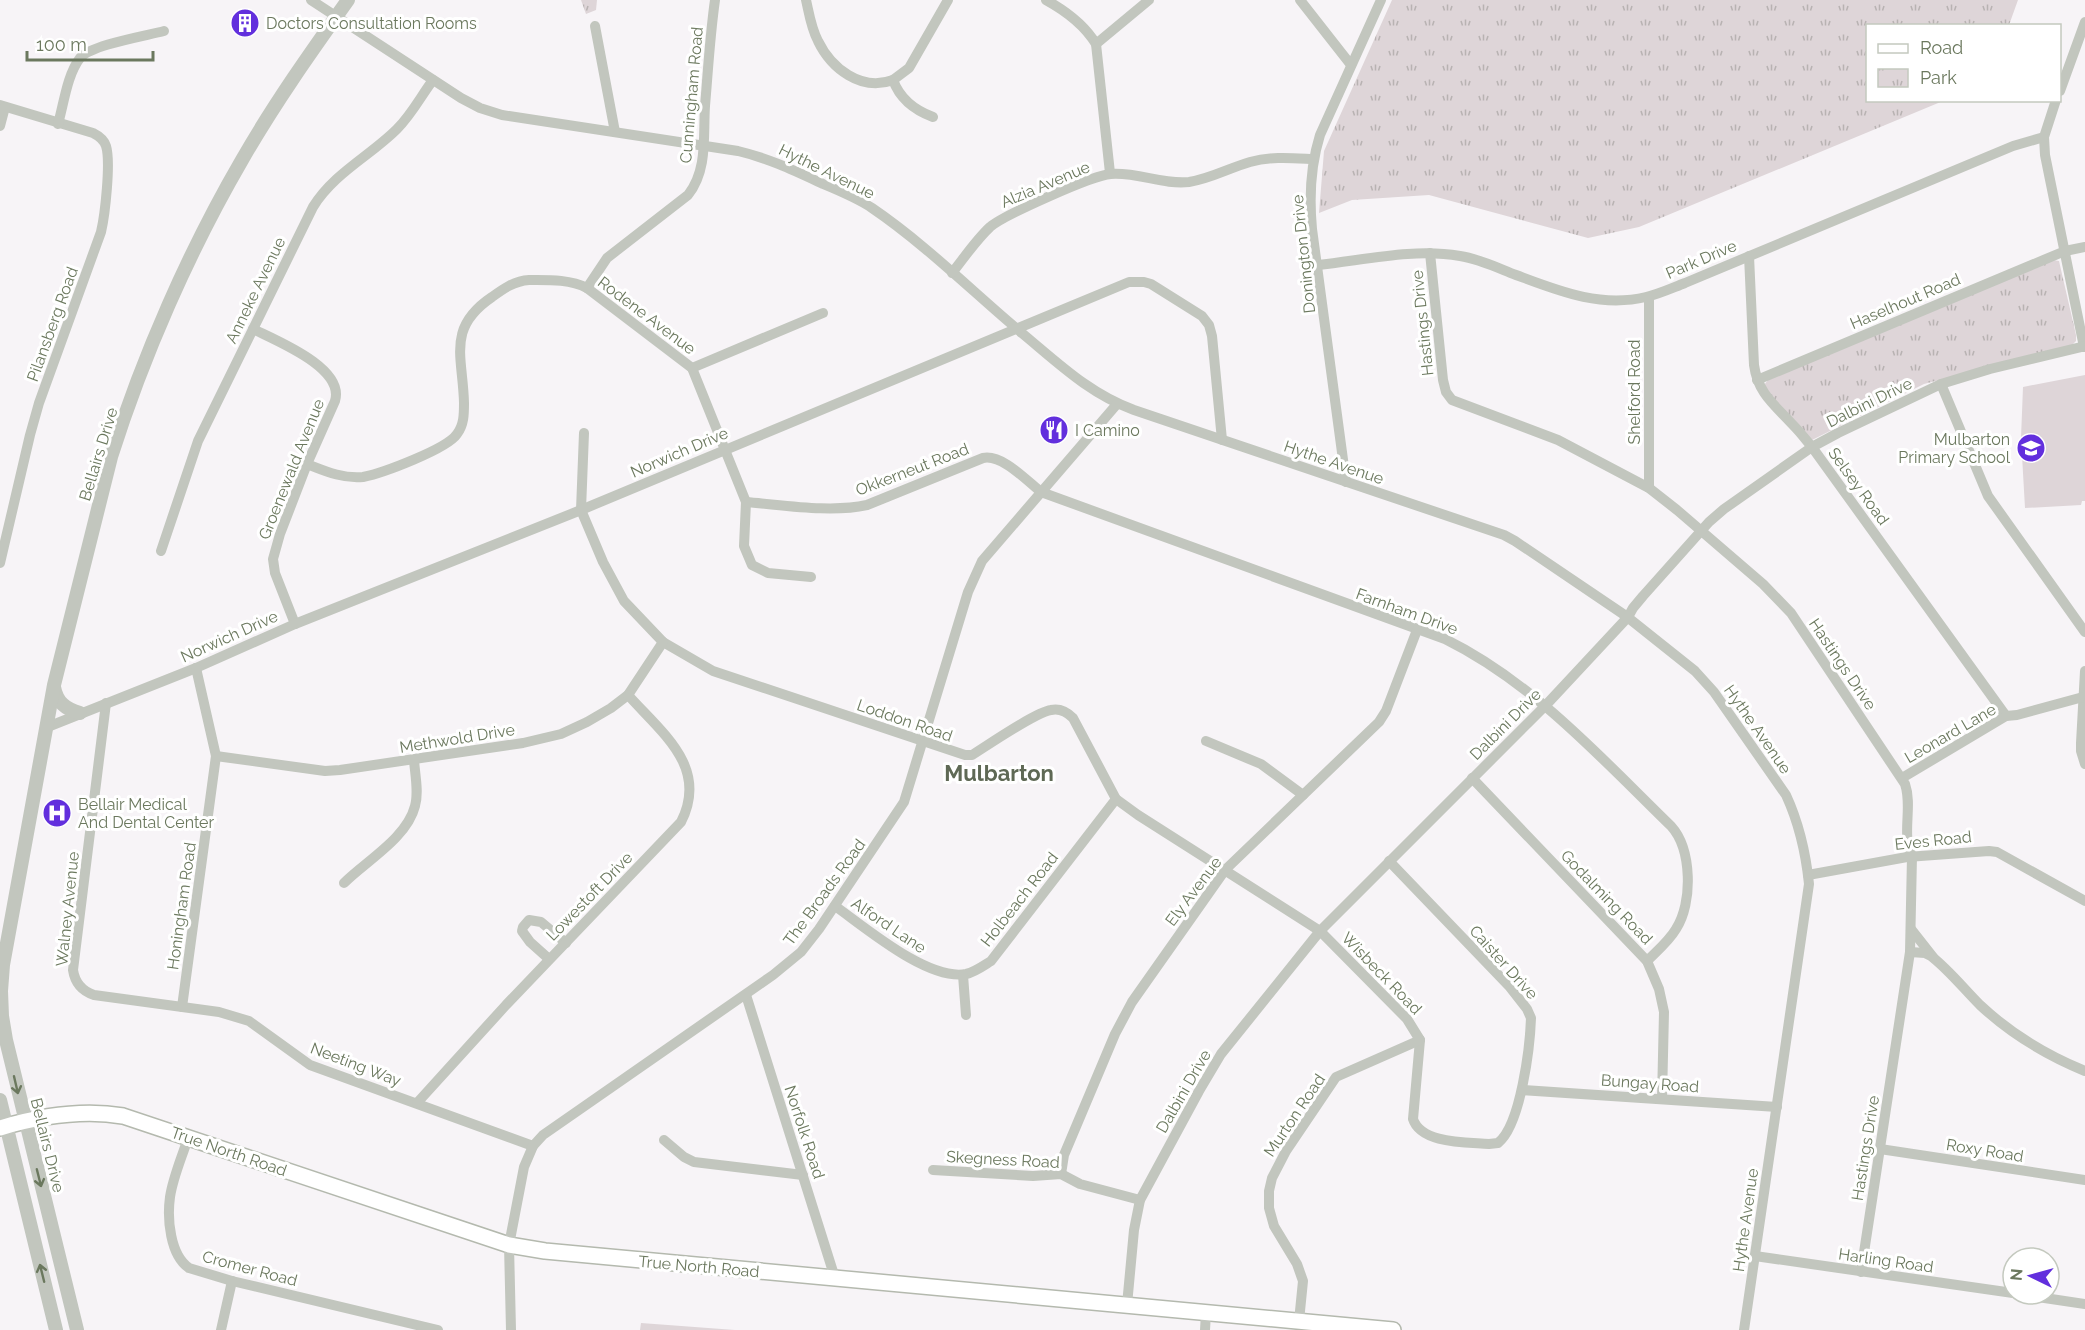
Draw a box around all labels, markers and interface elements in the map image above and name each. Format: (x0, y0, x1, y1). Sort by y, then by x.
building icon: Doctors Consultation Rooms (229, 7, 261, 39)
place label: Doctors Consultation Rooms (266, 14, 477, 33)
scale bar (27, 24, 153, 62)
legend (1866, 24, 2061, 102)
street label: Cunningham Road (676, 26, 707, 164)
text: 100 m (36, 34, 87, 55)
text: Road (1920, 37, 1963, 58)
text: Park (1920, 67, 1957, 88)
street label: Hythe Avenue (776, 140, 878, 203)
street label: Alzia Avenue (998, 157, 1093, 212)
street label: Donington Drive (1288, 194, 1319, 314)
street label: Anneke Avenue (221, 234, 289, 347)
street label: Park Drive (1663, 236, 1739, 283)
street label: Pilansberg Road (23, 264, 82, 384)
street label: Hastings Drive (1407, 269, 1437, 377)
street label: Haselhout Road (1847, 270, 1963, 333)
street label: Rodene Avenue (594, 272, 699, 358)
street label: Shelford Road (1625, 339, 1644, 445)
street label: Dalbini Drive (1823, 374, 1915, 431)
street label: Groenewald Avenue (255, 396, 328, 542)
street label: Bellairs Drive (75, 405, 122, 503)
restaurant icon: I Camino (1038, 414, 1070, 446)
place label: I Camino (1075, 421, 1140, 440)
street label: Norwich Drive (628, 423, 731, 482)
place label: Mulbarton Primary School (1898, 430, 2011, 467)
school or university icon: Mulbarton Primary School (2015, 432, 2047, 464)
street label: Hythe Avenue (1281, 437, 1386, 488)
street label: Okkerneut Road (853, 439, 971, 500)
street label: Selsey Road (1824, 444, 1893, 529)
street label: Farnham Drive (1353, 584, 1460, 639)
street label: Norwich Drive (178, 607, 281, 666)
street label: Hastings Drive (1805, 615, 1880, 714)
street label: Hythe Avenue (1720, 681, 1795, 777)
street label: Dalbini Drive (1466, 685, 1545, 764)
street label: Loddon Road (855, 695, 955, 746)
street label: Leonard Lane (1901, 700, 1999, 767)
street label: Methwold Drive (398, 720, 516, 757)
district label: Mulbarton (944, 760, 1054, 786)
place label: Bellair Medical And Dental Center (78, 795, 215, 832)
hospital icon: Bellair Medical And Dental Center (41, 797, 73, 829)
street label: Eves Road (1894, 827, 1973, 854)
street label: The Broads Road (779, 835, 869, 949)
street label: Honingham Road (163, 841, 200, 971)
street label: Godalming Road (1557, 846, 1657, 949)
street label: Lowestoft Drive (542, 848, 636, 945)
street label: Holbeach Road (977, 848, 1062, 950)
street label: Walney Avenue (52, 851, 83, 967)
street label: Ely Avenue (1161, 853, 1226, 930)
street label: Alford Lane (848, 894, 930, 957)
street label: Caister Drive (1465, 921, 1542, 1003)
street label: Wisbeck Road (1338, 928, 1426, 1018)
street label: Neeting Way (308, 1038, 404, 1091)
street label: Dalbini Drive (1152, 1046, 1215, 1136)
street label: Murton Road (1260, 1070, 1329, 1160)
street label: Bungay Road (1600, 1071, 1700, 1096)
one-way arrow (11, 1075, 23, 1094)
street label: Norfolk Road (780, 1083, 829, 1181)
street label: Hastings Drive (1848, 1094, 1883, 1202)
street label: Bellairs Drive (27, 1096, 68, 1194)
street label: True North Road (168, 1123, 289, 1180)
street label: Roxy Road (1945, 1135, 2025, 1166)
street label: Skegness Road (946, 1147, 1060, 1172)
street label: Hythe Avenue (1729, 1167, 1762, 1273)
one-way arrow (34, 1168, 45, 1187)
street label: Harling Road (1837, 1244, 1935, 1277)
north arrow (2001, 1246, 2061, 1306)
street label: Cromer Road (200, 1247, 300, 1290)
street label: True North Road (638, 1252, 760, 1281)
one-way arrow (35, 1264, 47, 1283)
text: N (2007, 1268, 2027, 1282)

